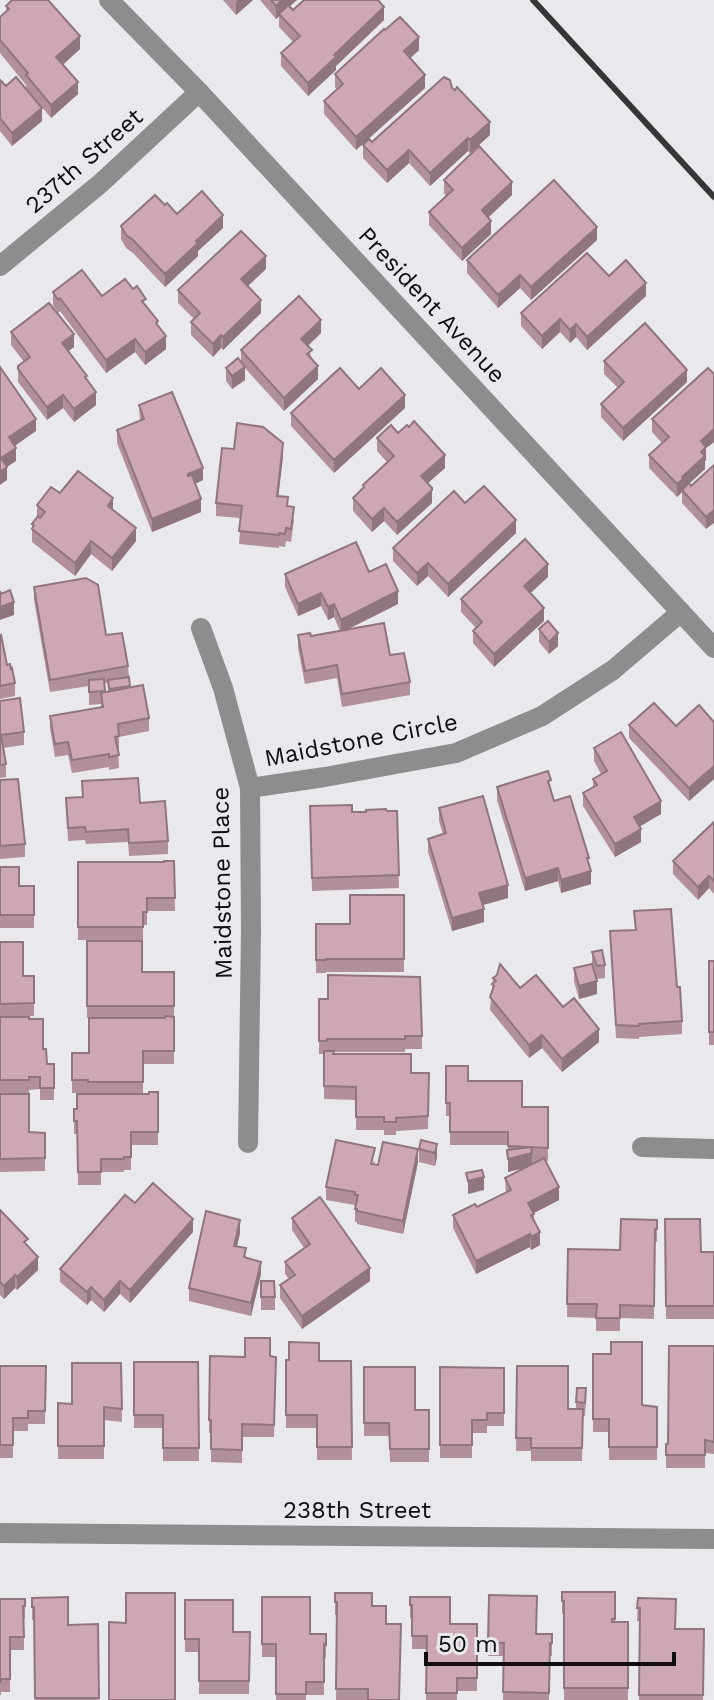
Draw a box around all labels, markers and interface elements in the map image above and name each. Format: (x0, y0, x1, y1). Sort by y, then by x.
street label: 237th Street (20, 103, 148, 219)
street label: President Avenue (353, 221, 511, 389)
street label: Maidstone Circle (262, 708, 460, 772)
street label: Maidstone Place (206, 787, 238, 979)
street label: 238th Street (283, 1496, 431, 1524)
scale bar (426, 1616, 674, 1666)
text: 50 m (438, 1630, 498, 1658)

